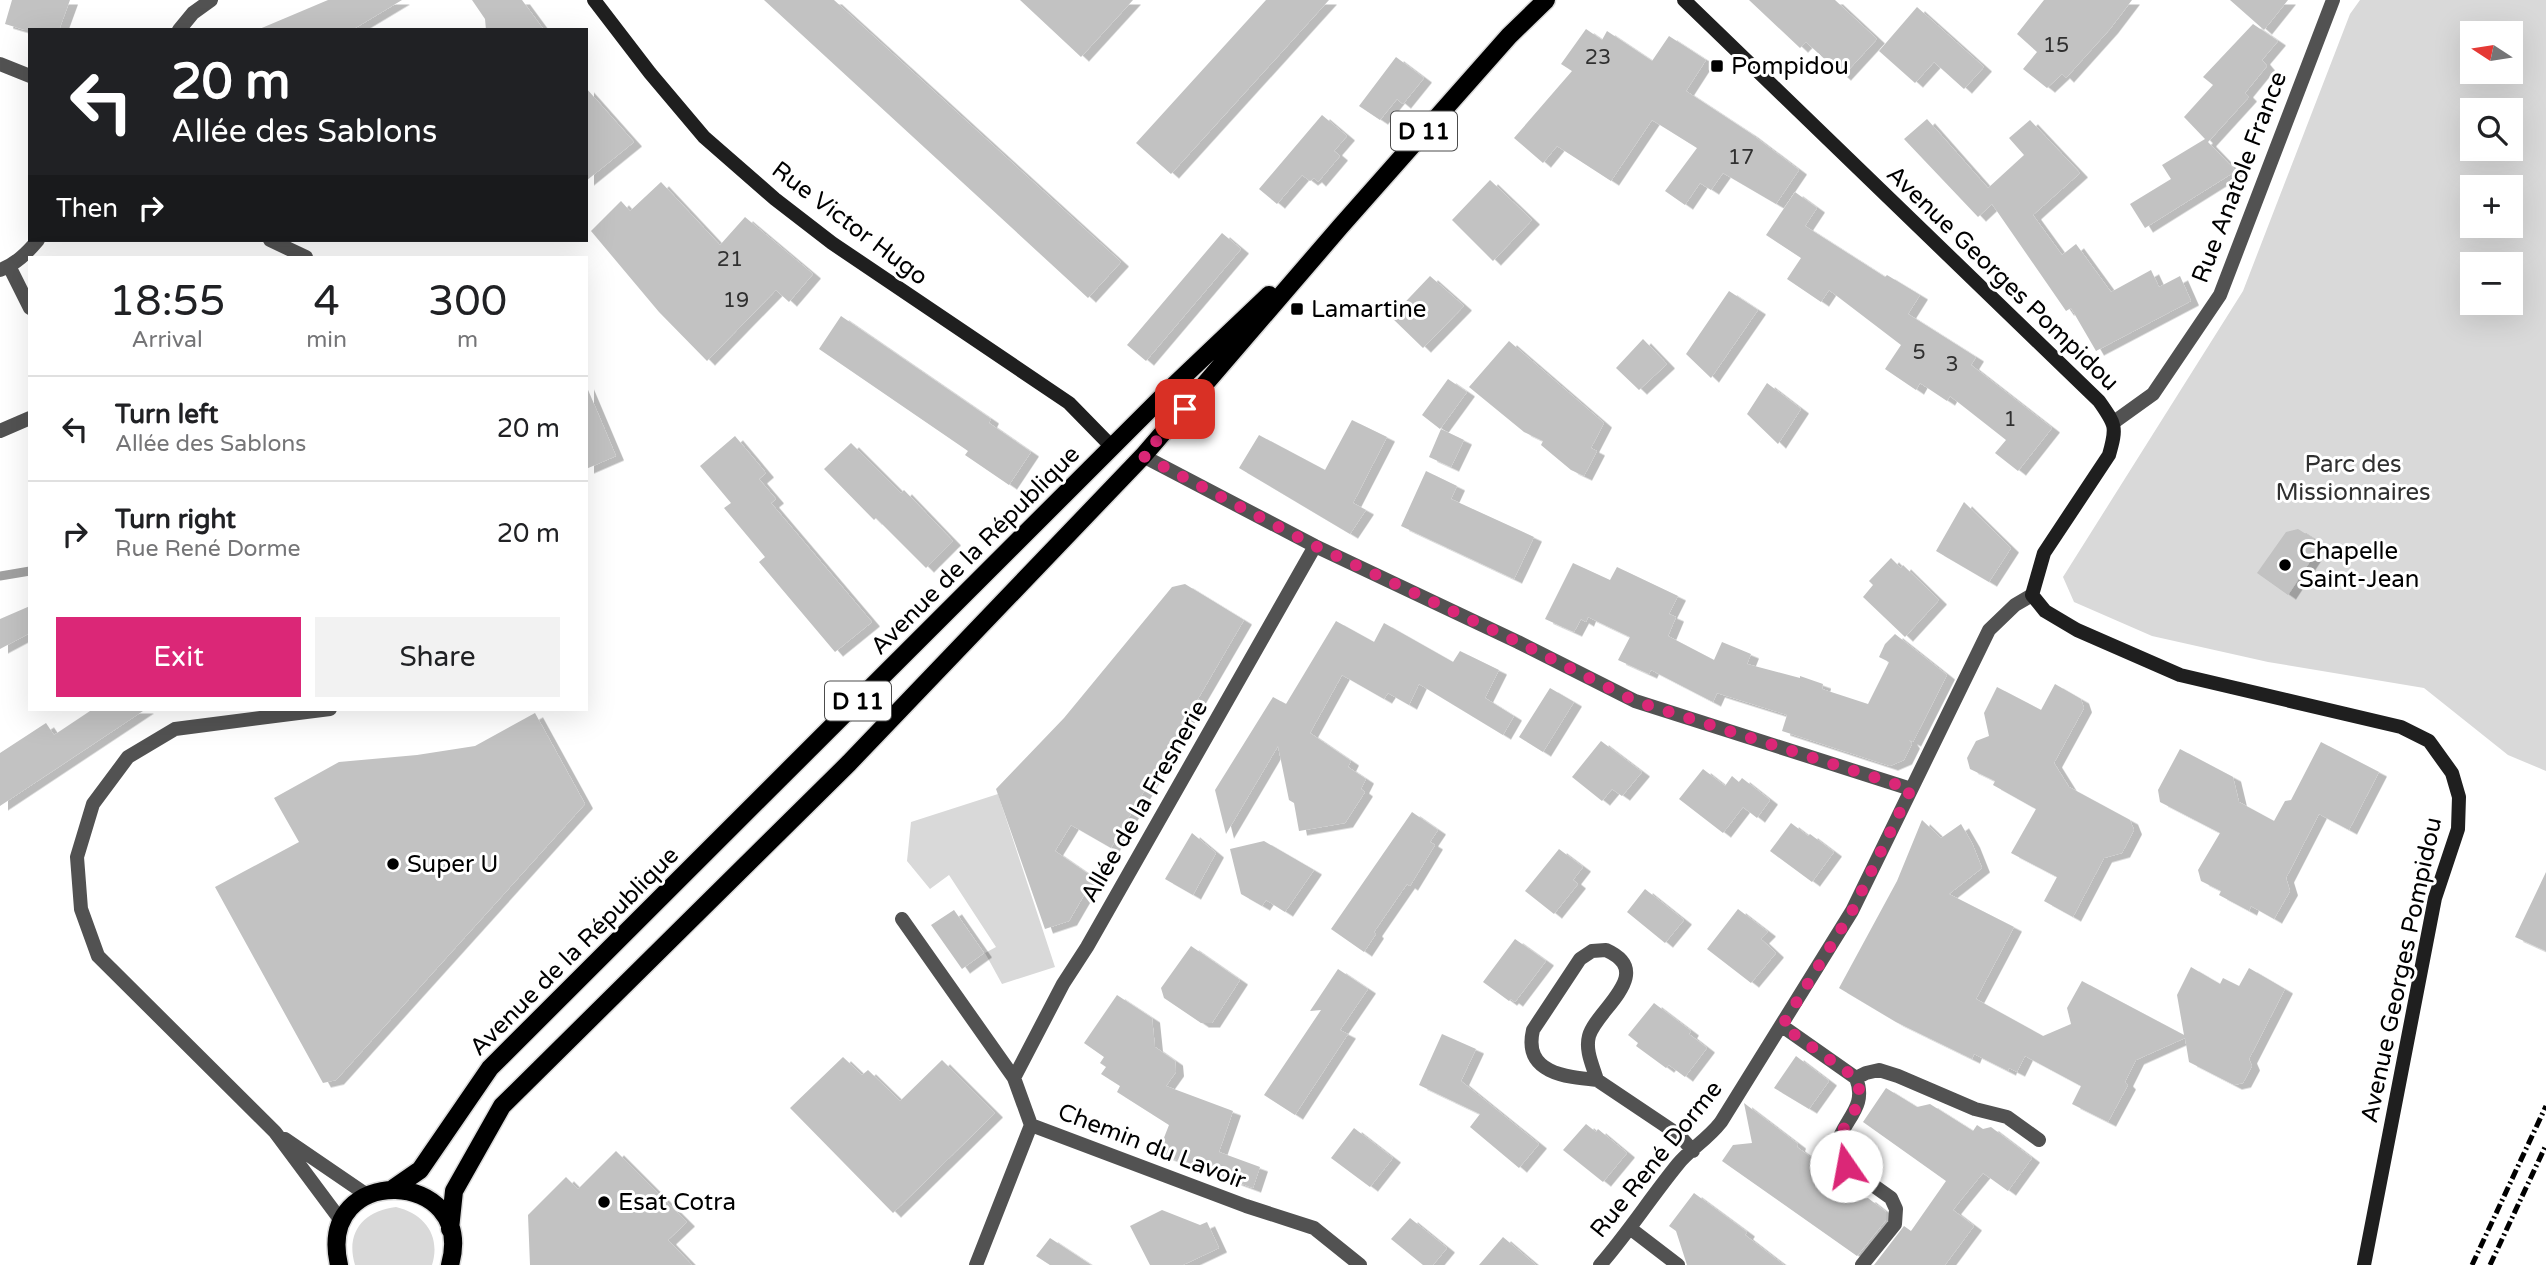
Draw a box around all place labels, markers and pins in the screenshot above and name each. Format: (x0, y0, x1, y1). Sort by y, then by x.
place label: Pompidou (1731, 52, 1849, 81)
marker: Pompidou (1709, 58, 1725, 74)
place label: Lamartine (1311, 295, 1426, 324)
marker: Lamartine (1289, 301, 1305, 317)
pin (1155, 379, 1215, 439)
place label: Chapelle Saint-Jean (2299, 537, 2419, 594)
marker: Chapelle Saint-Jean (2277, 557, 2293, 573)
place label: Super U (407, 850, 499, 879)
marker: Super U (385, 856, 401, 872)
place label: Esat Cotra (618, 1188, 736, 1217)
marker: Esat Cotra (596, 1194, 612, 1210)

